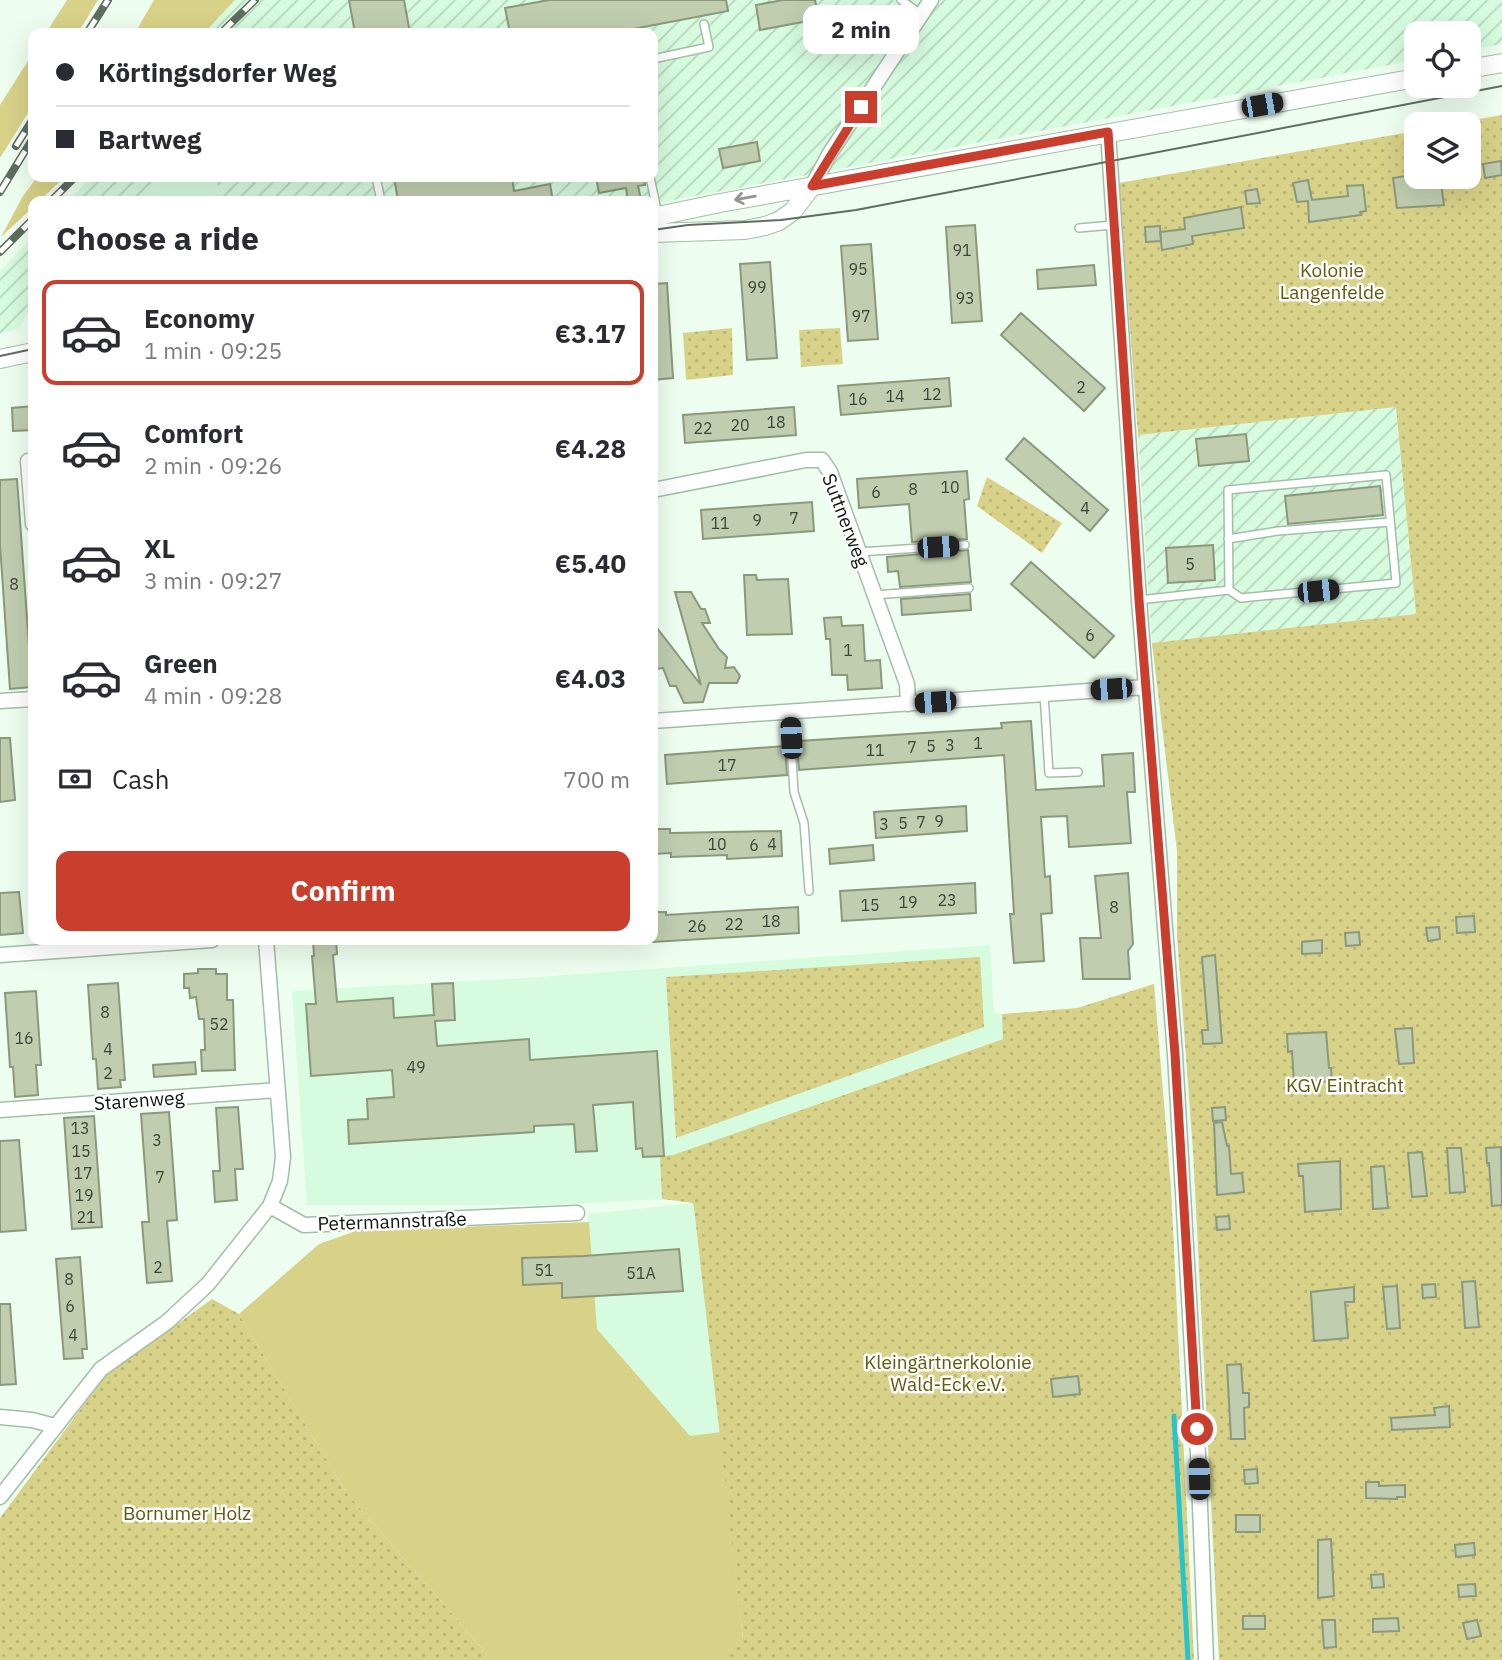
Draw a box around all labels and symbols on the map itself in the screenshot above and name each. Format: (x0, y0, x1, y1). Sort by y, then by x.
callout: 2 min (803, 6, 919, 55)
route end (845, 91, 877, 123)
car (1240, 91, 1285, 119)
one-way arrow (734, 192, 757, 205)
house number: 91 (952, 240, 972, 260)
park label: Kolonie Langenfelde (1280, 258, 1384, 304)
house number: 95 (848, 259, 868, 279)
house number: 99 (747, 277, 767, 297)
house number: 93 (955, 288, 975, 308)
house number: 97 (851, 306, 871, 326)
house number: 2 (1076, 377, 1086, 397)
house number: 12 (922, 384, 942, 404)
house number: 14 (885, 386, 905, 406)
house number: 16 (848, 389, 868, 409)
house number: 18 (766, 412, 786, 432)
house number: 20 (730, 415, 750, 435)
house number: 22 (693, 418, 713, 438)
street label: Suttnerweg (817, 470, 875, 570)
house number: 10 (940, 477, 960, 497)
house number: 8 (908, 479, 918, 499)
house number: 6 (871, 482, 881, 502)
house number: 4 (1080, 498, 1090, 518)
house number: 7 (789, 508, 799, 528)
house number: 9 (752, 510, 762, 530)
house number: 11 (710, 513, 730, 533)
car (917, 535, 960, 559)
house number: 5 (1185, 554, 1195, 574)
house number: 8 (9, 574, 19, 594)
car (1297, 578, 1340, 604)
house number: 6 (1085, 625, 1095, 645)
house number: 1 (843, 640, 853, 660)
car (1090, 677, 1133, 701)
car (914, 690, 957, 714)
car (780, 716, 803, 760)
house number: 1 (973, 733, 983, 753)
house number: 3 (945, 735, 955, 755)
house number: 5 (926, 736, 936, 756)
house number: 7 (907, 737, 917, 757)
house number: 11 (865, 740, 885, 760)
house number: 17 (717, 755, 737, 775)
house number: 9 (934, 811, 944, 831)
house number: 7 (916, 812, 926, 832)
house number: 5 (898, 813, 908, 833)
house number: 3 (879, 814, 889, 834)
house number: 10 (707, 834, 727, 854)
house number: 4 (767, 834, 777, 854)
house number: 6 (749, 835, 759, 855)
house number: 23 (937, 890, 957, 910)
house number: 19 (898, 892, 918, 912)
house number: 15 (860, 895, 880, 915)
house number: 8 (1109, 897, 1119, 917)
house number: 18 (761, 911, 781, 931)
house number: 22 (724, 914, 744, 934)
house number: 26 (687, 916, 707, 936)
house number: 8 (100, 1002, 110, 1022)
house number: 52 (209, 1014, 229, 1034)
house number: 16 (14, 1028, 34, 1048)
house number: 4 (103, 1039, 113, 1059)
house number: 49 (406, 1057, 426, 1077)
house number: 2 (103, 1063, 113, 1083)
park label: KGV Eintracht (1286, 1073, 1404, 1097)
street label: Starenweg (93, 1085, 185, 1115)
house number: 13 (70, 1118, 90, 1138)
house number: 3 (152, 1130, 162, 1150)
house number: 15 (71, 1141, 91, 1161)
house number: 17 (73, 1163, 93, 1183)
house number: 7 (155, 1167, 165, 1187)
house number: 19 (74, 1185, 94, 1205)
street label: Petermannstraße (317, 1206, 467, 1236)
house number: 21 (76, 1207, 96, 1227)
house number: 2 (153, 1257, 163, 1277)
house number: 51 (534, 1260, 554, 1280)
house number: 51A (626, 1263, 656, 1283)
house number: 8 (64, 1269, 74, 1289)
house number: 6 (65, 1296, 75, 1316)
house number: 4 (68, 1325, 78, 1345)
park label: Kleingärtnerkolonie Wald-Eck e.V. (864, 1350, 1032, 1396)
route start (1181, 1413, 1213, 1445)
car (1188, 1458, 1211, 1500)
park label: Bornumer Holz (123, 1501, 251, 1525)

